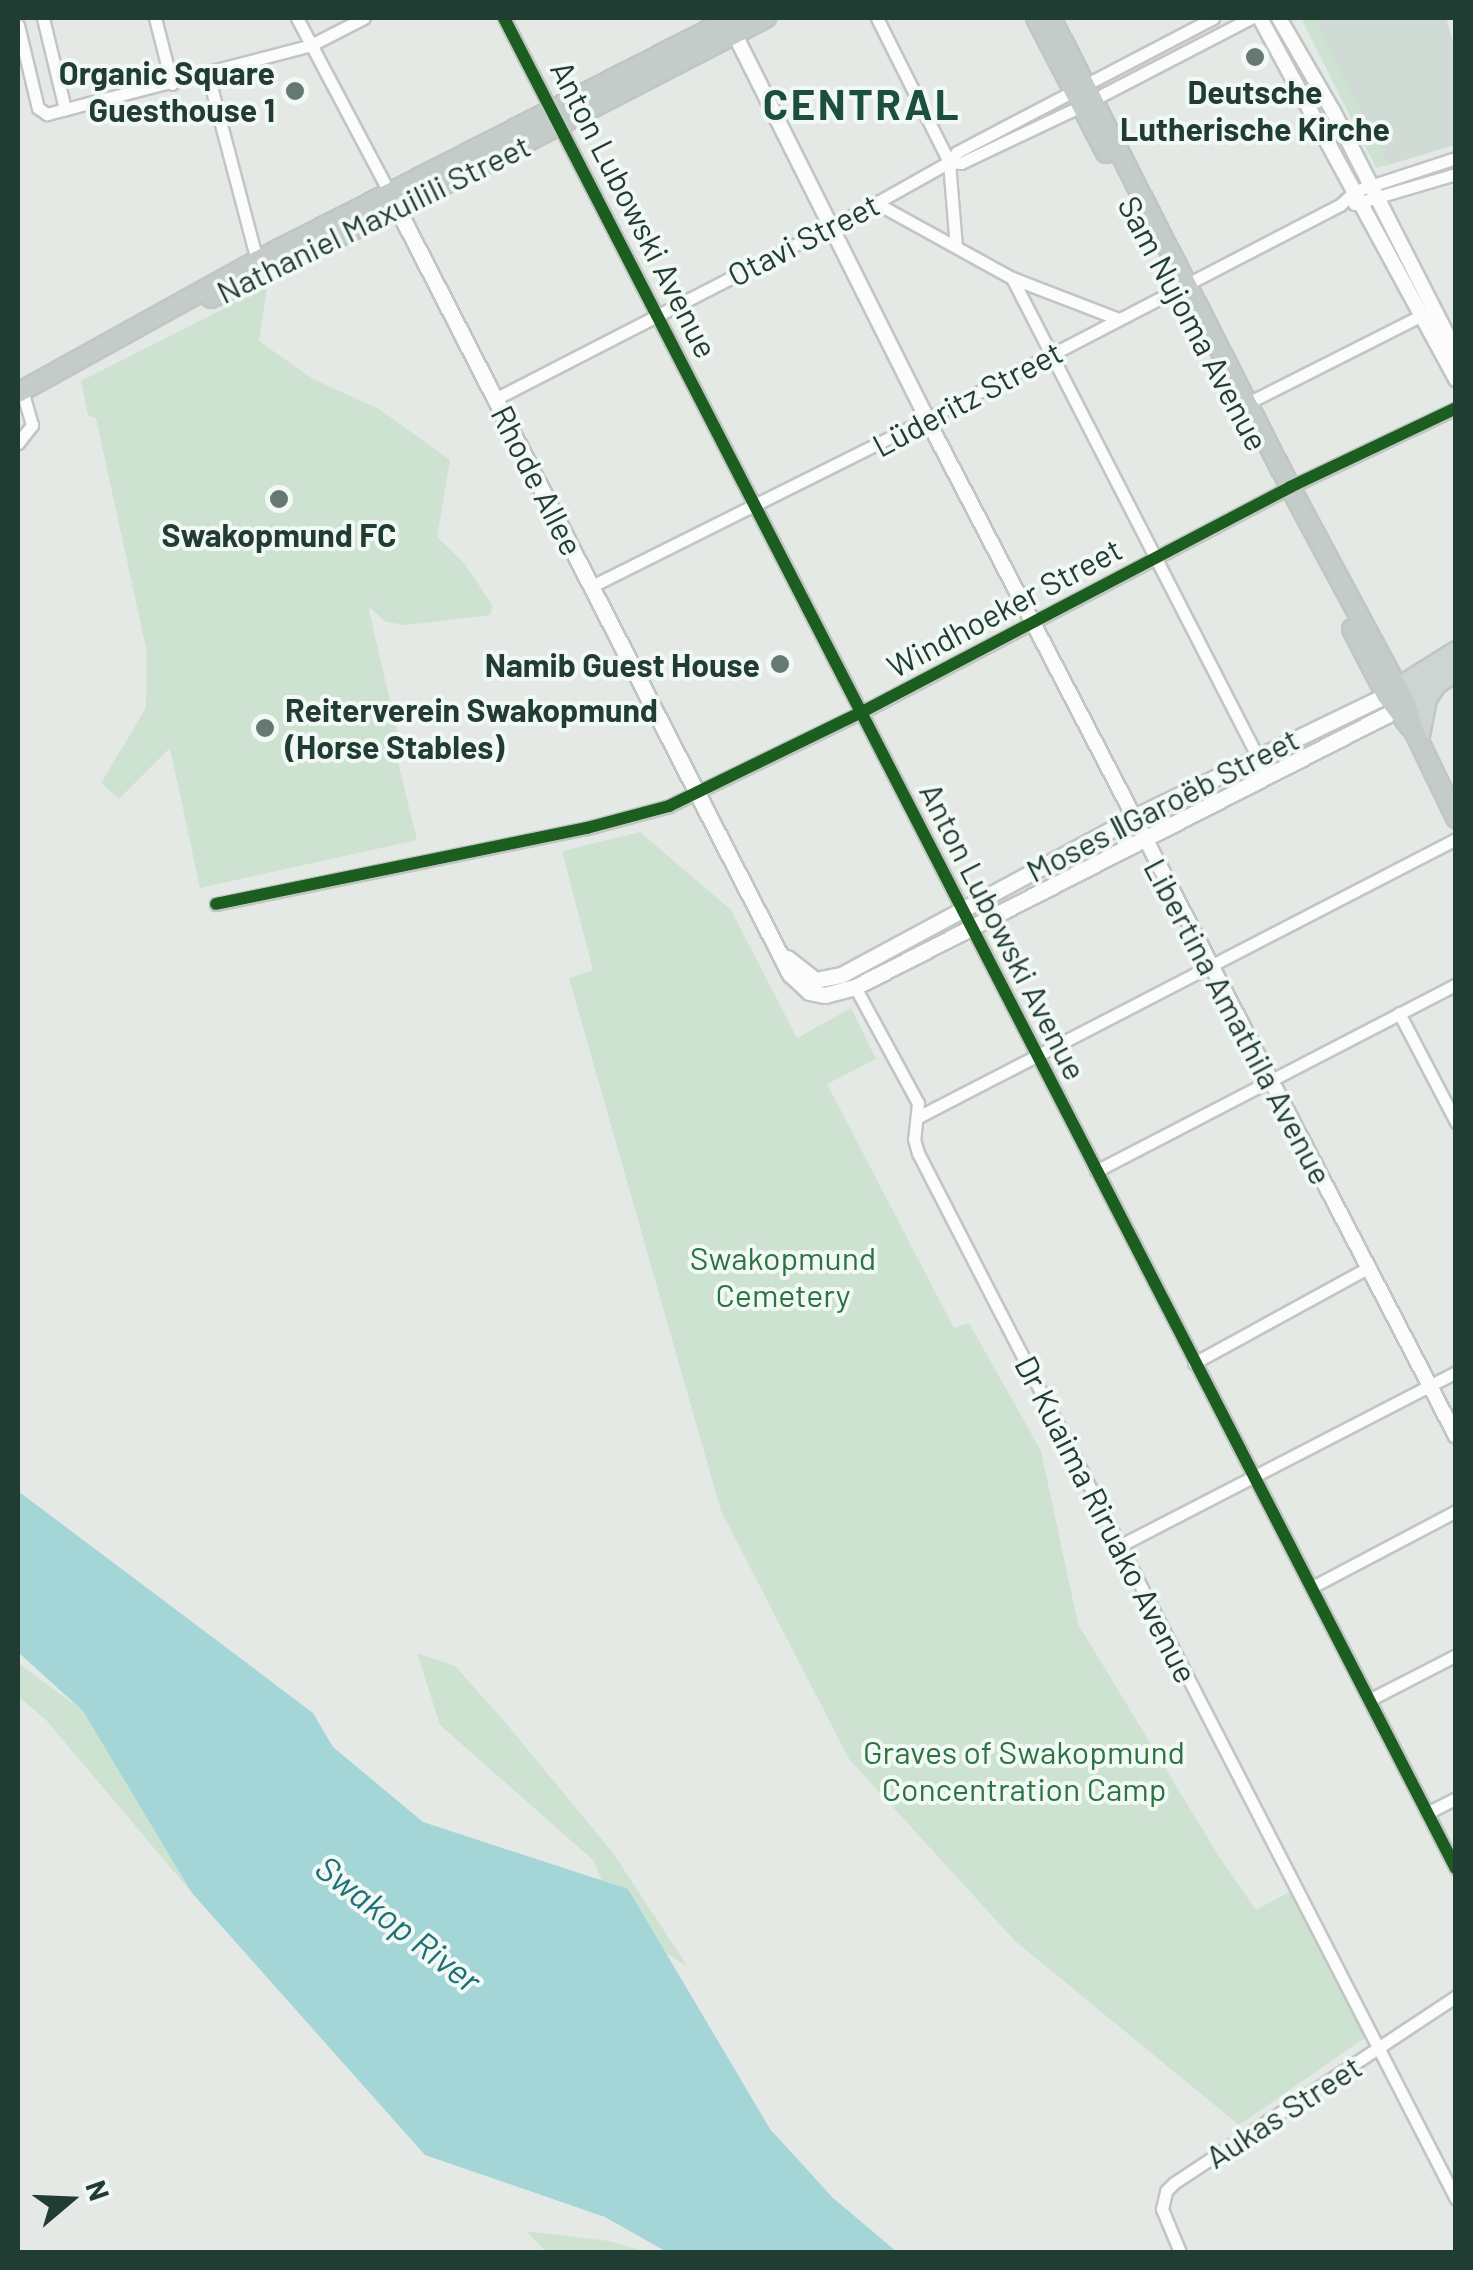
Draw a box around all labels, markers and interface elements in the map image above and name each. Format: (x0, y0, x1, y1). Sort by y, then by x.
marker: Deutsche Lutherische Kirche (1244, 46, 1266, 68)
place label: Organic Square Guesthouse 1 (59, 54, 275, 129)
street label: Anton Lubowski Avenue (543, 54, 727, 364)
place label: Deutsche Lutherische Kirche (1120, 73, 1390, 148)
district label: CENTRAL (763, 78, 961, 128)
marker: Organic Square Guesthouse 1 (284, 80, 306, 102)
street label: Nathaniel Maxuilili Street (210, 125, 536, 311)
street label: Otavi Street (721, 184, 885, 294)
street label: Sam Nujoma Avenue (1111, 189, 1277, 457)
street label: Lüderitz Street (866, 332, 1068, 464)
street label: Rhode Allee (484, 399, 592, 561)
marker: Swakopmund FC (268, 488, 290, 510)
place label: Swakopmund FC (161, 515, 397, 553)
street label: Windhoeker Street (880, 529, 1128, 685)
place label: Namib Guest House (485, 645, 760, 683)
marker: Namib Guest House (769, 653, 791, 675)
place label: Reiterverein Swakopmund (Horse Stables) (285, 691, 658, 766)
marker: Reiterverein Swakopmund (Horse Stables) (254, 717, 276, 739)
street label: Moses ǁGaroëb Street (1019, 719, 1305, 889)
street label: Anton Lubowski Avenue (912, 776, 1096, 1086)
street label: Libertina Amathila Avenue (1137, 852, 1341, 1190)
park label: Swakopmund Cemetery (690, 1239, 876, 1314)
street label: Dr Kuaima Riruako Avenue (1008, 1349, 1206, 1689)
park label: Graves of Swakopmund Concentration Camp (863, 1733, 1185, 1808)
water label: Swakop River (308, 1846, 490, 2000)
street label: Aukas Street (1198, 2046, 1368, 2176)
north arrow (20, 2150, 120, 2250)
text: N (79, 2176, 117, 2205)

